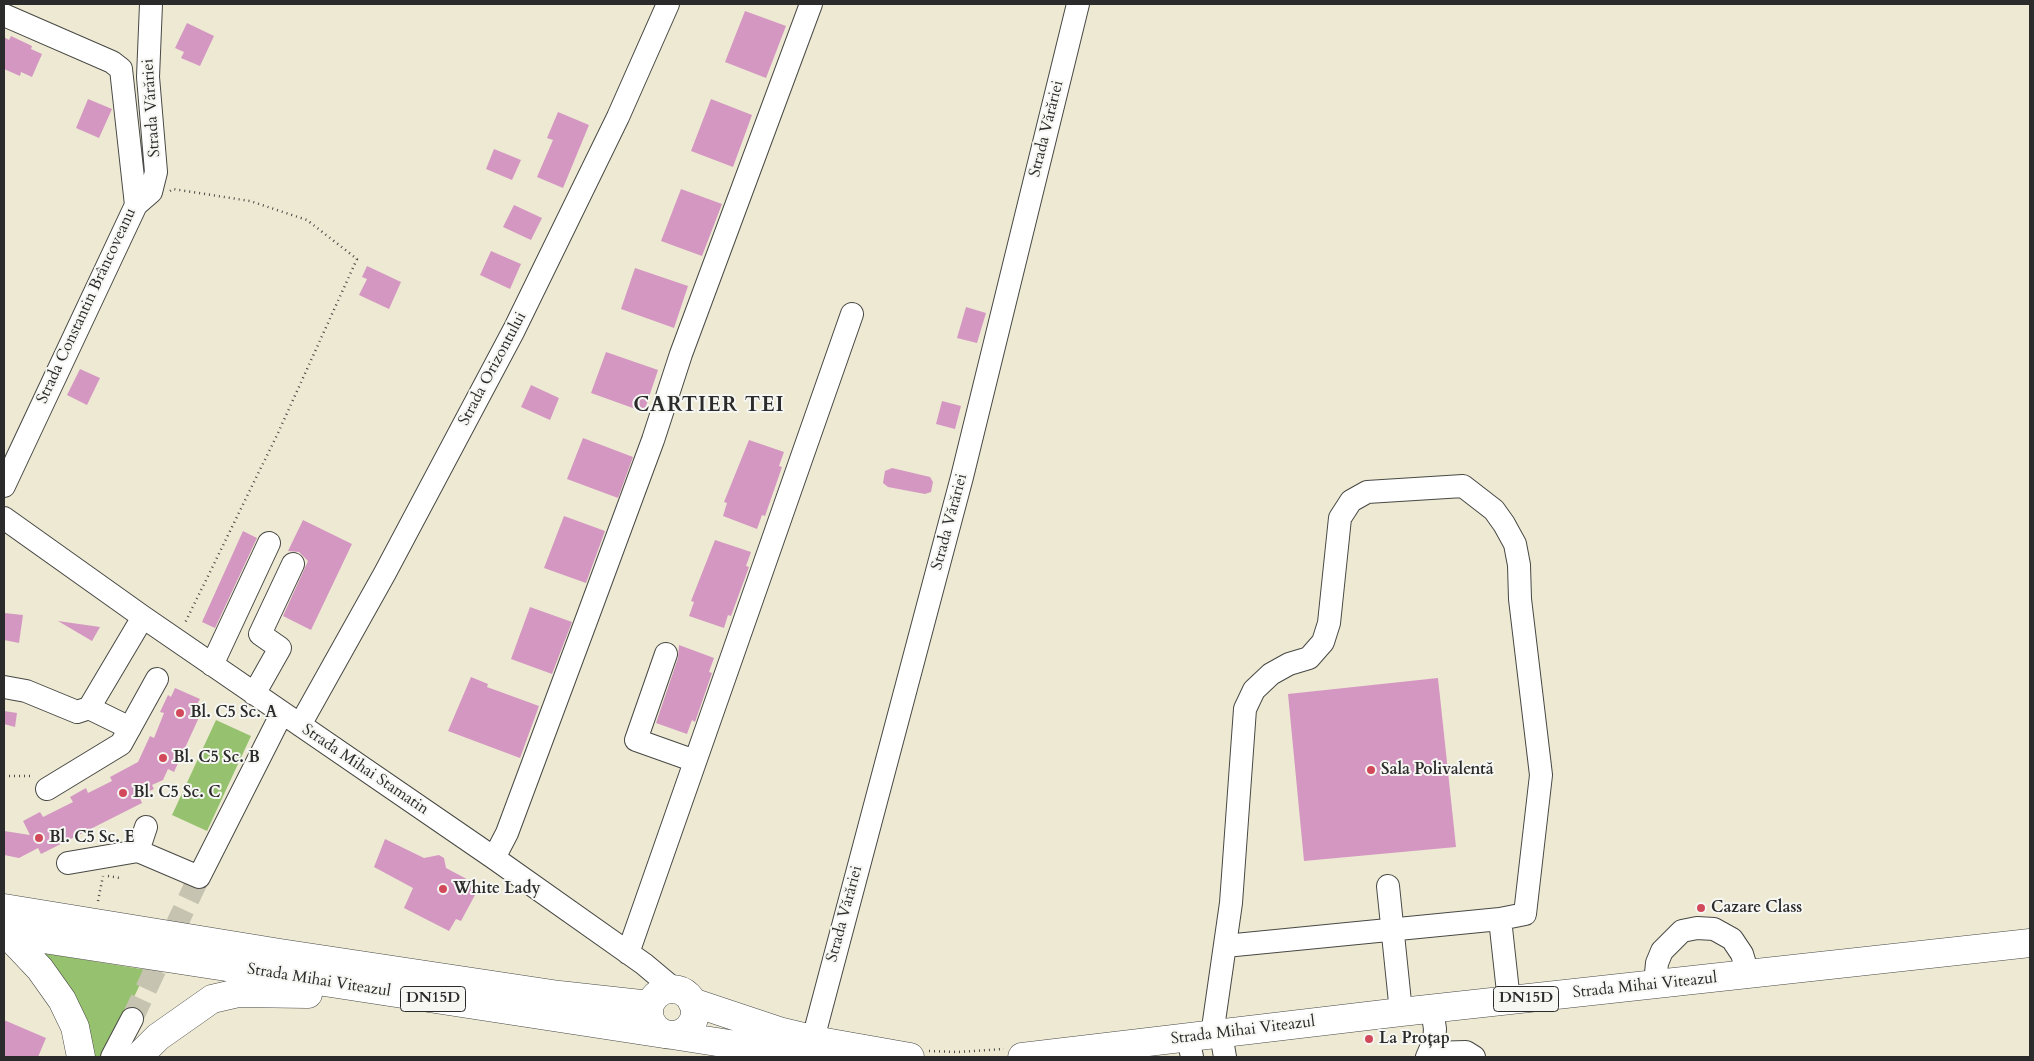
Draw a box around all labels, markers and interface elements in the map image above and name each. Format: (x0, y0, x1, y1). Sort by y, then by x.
street label: Strada Vărăriei (139, 58, 165, 158)
street label: Strada Vărăriei (1026, 79, 1068, 179)
street label: Strada Constantin Brâncoveanu (33, 205, 141, 407)
street label: Strada Orizontului (455, 309, 531, 429)
district label: CARTIER TEI (632, 393, 786, 419)
street label: Strada Vărăriei (928, 472, 972, 572)
place label: Bl. C5 Sc. A (190, 703, 277, 723)
marker: Bl. C5 Sc. A (174, 707, 186, 719)
street label: Strada Mihai Stamatin (298, 720, 432, 820)
place label: Bl. C5 Sc. B (173, 748, 260, 768)
marker: Bl. C5 Sc. B (157, 752, 169, 764)
place label: Sala Polivalentă (1381, 760, 1494, 780)
marker: Sala Polivalentă (1365, 764, 1377, 776)
place label: Bl. C5 Sc. C (133, 783, 221, 803)
marker: Bl. C5 Sc. C (117, 787, 129, 799)
place label: Bl. C5 Sc. E (49, 828, 134, 848)
marker: Bl. C5 Sc. E (33, 832, 45, 844)
street label: Strada Vărăriei (823, 864, 867, 964)
place label: White Lady (453, 879, 541, 899)
marker: White Lady (437, 883, 449, 895)
place label: Cazare Class (1711, 898, 1802, 918)
marker: Cazare Class (1695, 902, 1707, 914)
street label: Strada Mihai Viteazul (246, 960, 392, 1002)
street label: Strada Mihai Viteazul (1572, 969, 1718, 1003)
road number: DN15D (400, 986, 466, 1012)
road number: DN15D (1494, 986, 1558, 1012)
street label: Strada Mihai Viteazul (1170, 1013, 1316, 1049)
place label: La Proțap (1379, 1029, 1450, 1049)
marker: La Proțap (1363, 1033, 1375, 1045)

